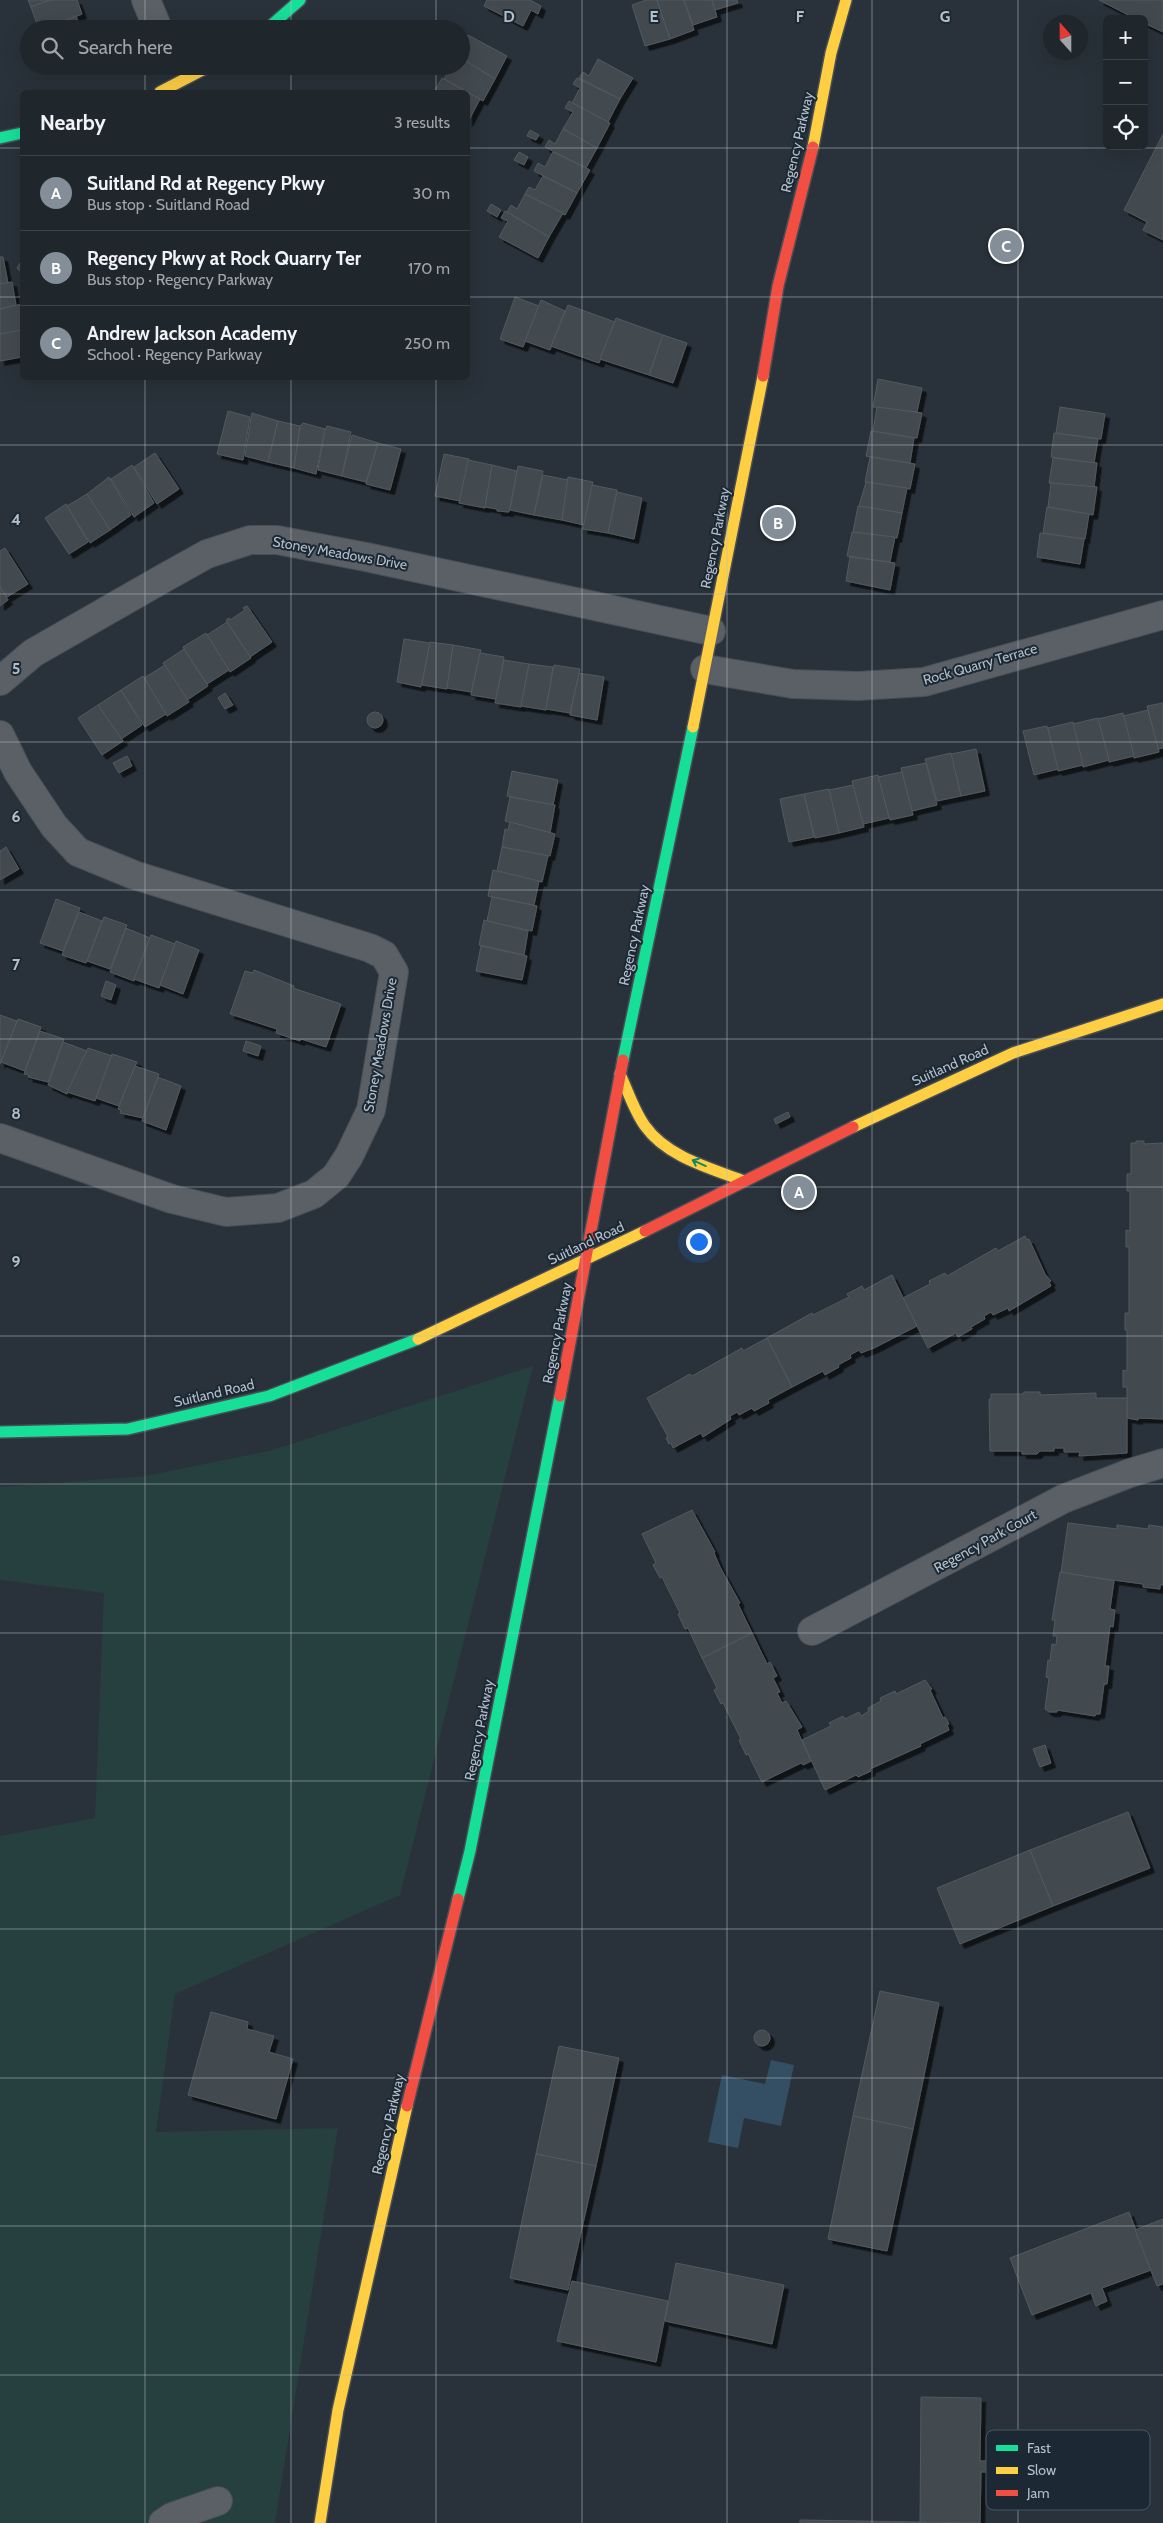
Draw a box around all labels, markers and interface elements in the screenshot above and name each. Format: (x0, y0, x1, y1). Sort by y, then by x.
text: D (503, 7, 515, 26)
text: E (649, 7, 659, 26)
text: F (796, 7, 805, 26)
text: G (940, 7, 950, 26)
north arrow (1043, 15, 1088, 60)
map controls (1103, 15, 1148, 150)
button: + (1103, 15, 1148, 60)
search box (20, 20, 470, 75)
icon: search (38, 34, 66, 62)
text: Search here (78, 36, 172, 59)
button: − (1103, 60, 1148, 105)
street label: Regency Parkway (777, 90, 817, 194)
button: locate (1103, 105, 1148, 150)
text: Nearby (40, 110, 106, 135)
text: 3 results (394, 113, 450, 132)
text: Suitland Rd at Regency Pkwy (87, 172, 325, 195)
text: A (51, 184, 61, 203)
text: 30 m (413, 184, 450, 203)
text: Bus stop · Suitland Road (87, 195, 250, 214)
pin: C (990, 227, 1022, 265)
text: Regency Pkwy at Rock Quarry Ter (87, 247, 361, 270)
text: B (51, 259, 61, 278)
text: 170 m (408, 259, 450, 278)
text: Bus stop · Regency Parkway (87, 270, 273, 289)
text: Andrew Jackson Academy (87, 322, 297, 345)
text: C (51, 334, 61, 353)
text: 250 m (404, 334, 450, 353)
text: School · Regency Parkway (87, 345, 262, 364)
street label: Regency Parkway (696, 486, 734, 590)
pin: B (762, 504, 794, 542)
text: 4 (11, 510, 21, 529)
street label: Stoney Meadows Drive (271, 532, 409, 574)
street label: Rock Quarry Terrace (921, 639, 1039, 689)
text: 5 (12, 659, 20, 678)
text: 6 (12, 807, 21, 826)
street label: Regency Parkway (615, 883, 653, 987)
text: 7 (12, 955, 21, 974)
street label: Stoney Meadows Drive (359, 976, 401, 1114)
street label: Suitland Road (909, 1040, 991, 1090)
text: 8 (11, 1104, 21, 1123)
one-way arrow (692, 1158, 707, 1168)
pin: A (783, 1173, 815, 1211)
street label: Suitland Road (545, 1217, 627, 1269)
your location (686, 1229, 712, 1255)
text: 9 (12, 1252, 21, 1271)
street label: Regency Parkway (538, 1281, 576, 1385)
street label: Suitland Road (172, 1375, 256, 1411)
street label: Regency Park Court (930, 1505, 1040, 1577)
street label: Regency Parkway (460, 1678, 498, 1782)
street label: Regency Parkway (368, 2072, 408, 2176)
legend (986, 2430, 1150, 2510)
text: Fast (1027, 2439, 1051, 2457)
text: Slow (1027, 2461, 1056, 2479)
text: Jam (1026, 2484, 1049, 2502)

